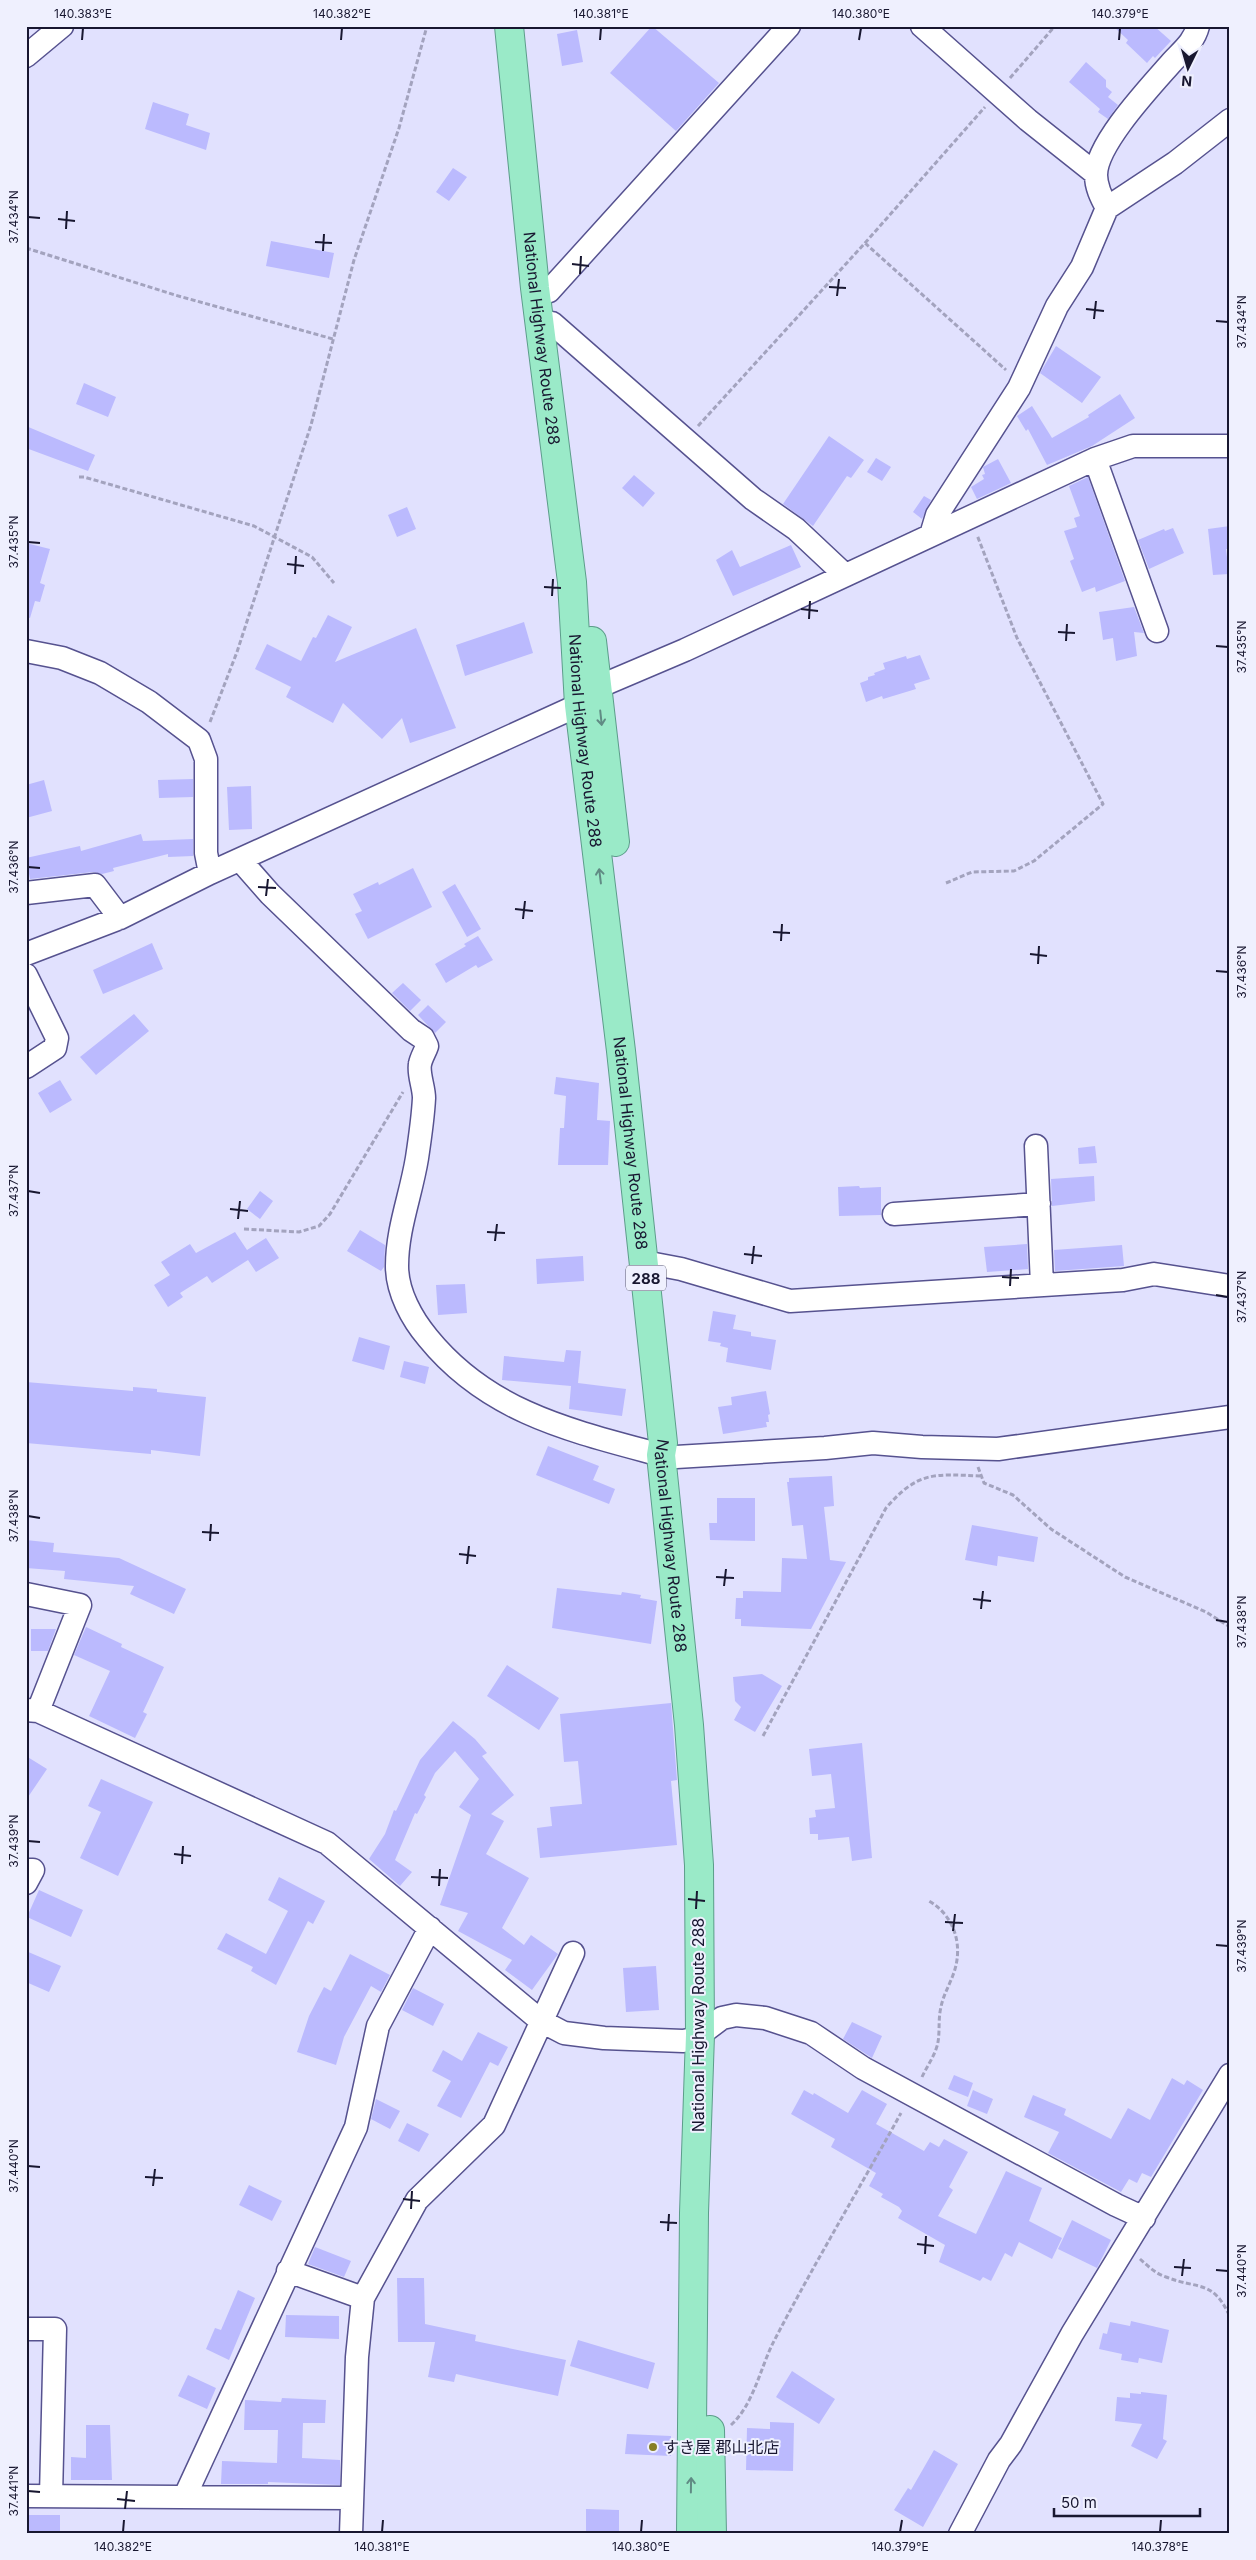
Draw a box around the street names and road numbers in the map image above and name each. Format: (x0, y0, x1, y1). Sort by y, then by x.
street label: National Highway Route 288 (519, 231, 565, 446)
street label: National Highway Route 288 (565, 633, 606, 849)
street label: National Highway Route 288 (609, 1035, 652, 1251)
road number: 288 (626, 1266, 666, 1290)
street label: National Highway Route 288 (651, 1438, 691, 1653)
street label: National Highway Route 288 (688, 1918, 708, 2132)

